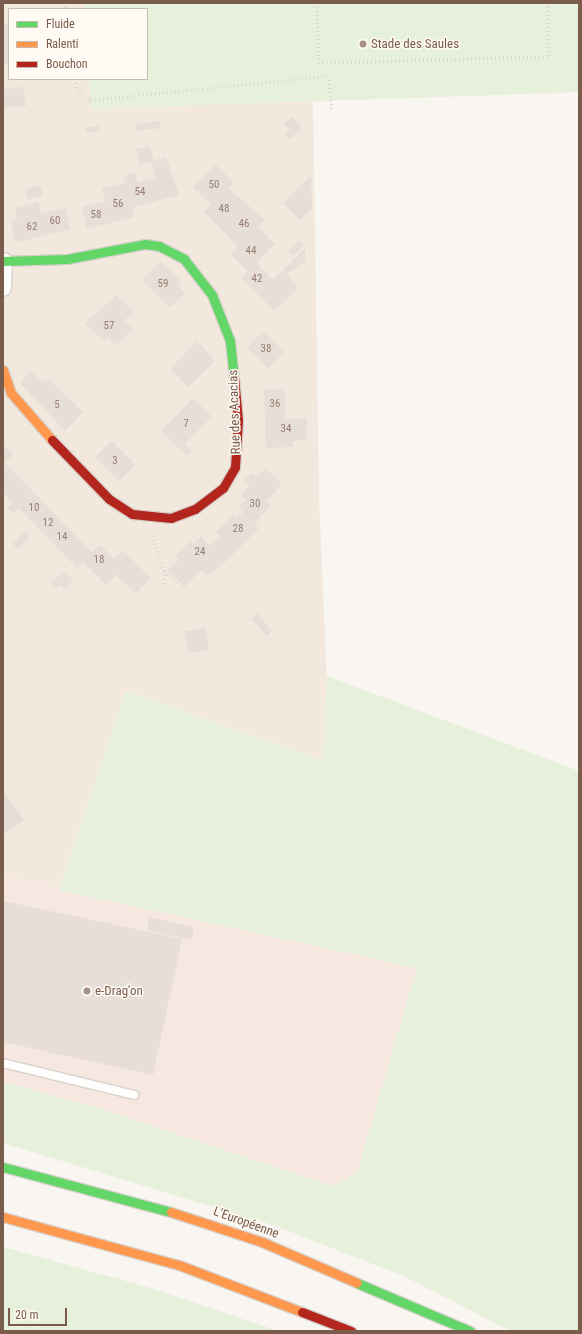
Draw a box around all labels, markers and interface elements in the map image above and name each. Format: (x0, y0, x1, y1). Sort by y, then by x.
legend (8, 8, 148, 80)
text: Fluide (46, 17, 75, 31)
place label: Stade des Saules (371, 36, 459, 52)
text: Ralenti (46, 37, 79, 51)
marker: Stade des Saules (358, 39, 368, 49)
text: Bouchon (46, 57, 88, 71)
house number: 50 (209, 178, 219, 192)
house number: 54 (135, 185, 145, 199)
house number: 56 (113, 197, 123, 211)
house number: 48 (219, 202, 229, 216)
house number: 58 (91, 208, 101, 222)
house number: 60 (50, 214, 60, 228)
house number: 46 (239, 217, 249, 231)
house number: 62 (27, 220, 37, 234)
house number: 44 (246, 244, 256, 258)
house number: 42 (252, 272, 262, 286)
house number: 59 (158, 277, 168, 291)
house number: 57 (104, 319, 114, 333)
house number: 38 (261, 342, 271, 356)
street label: Rue des Acacias (226, 369, 244, 455)
house number: 36 (270, 397, 280, 411)
house number: 5 (54, 398, 60, 412)
house number: 7 (183, 417, 189, 431)
house number: 34 (281, 422, 291, 436)
house number: 3 (112, 454, 118, 468)
house number: 30 (250, 497, 260, 511)
house number: 10 (29, 501, 39, 515)
house number: 12 (43, 516, 53, 530)
house number: 28 (233, 522, 243, 536)
house number: 14 (57, 530, 67, 544)
house number: 24 (195, 545, 205, 559)
house number: 18 (94, 553, 104, 567)
place label: e-Drag'on (95, 983, 143, 999)
marker: e-Drag'on (82, 986, 92, 996)
street label: L'Européenne (211, 1204, 281, 1242)
scale bar (10, 1300, 69, 1326)
text: 20 m (15, 1308, 39, 1322)

